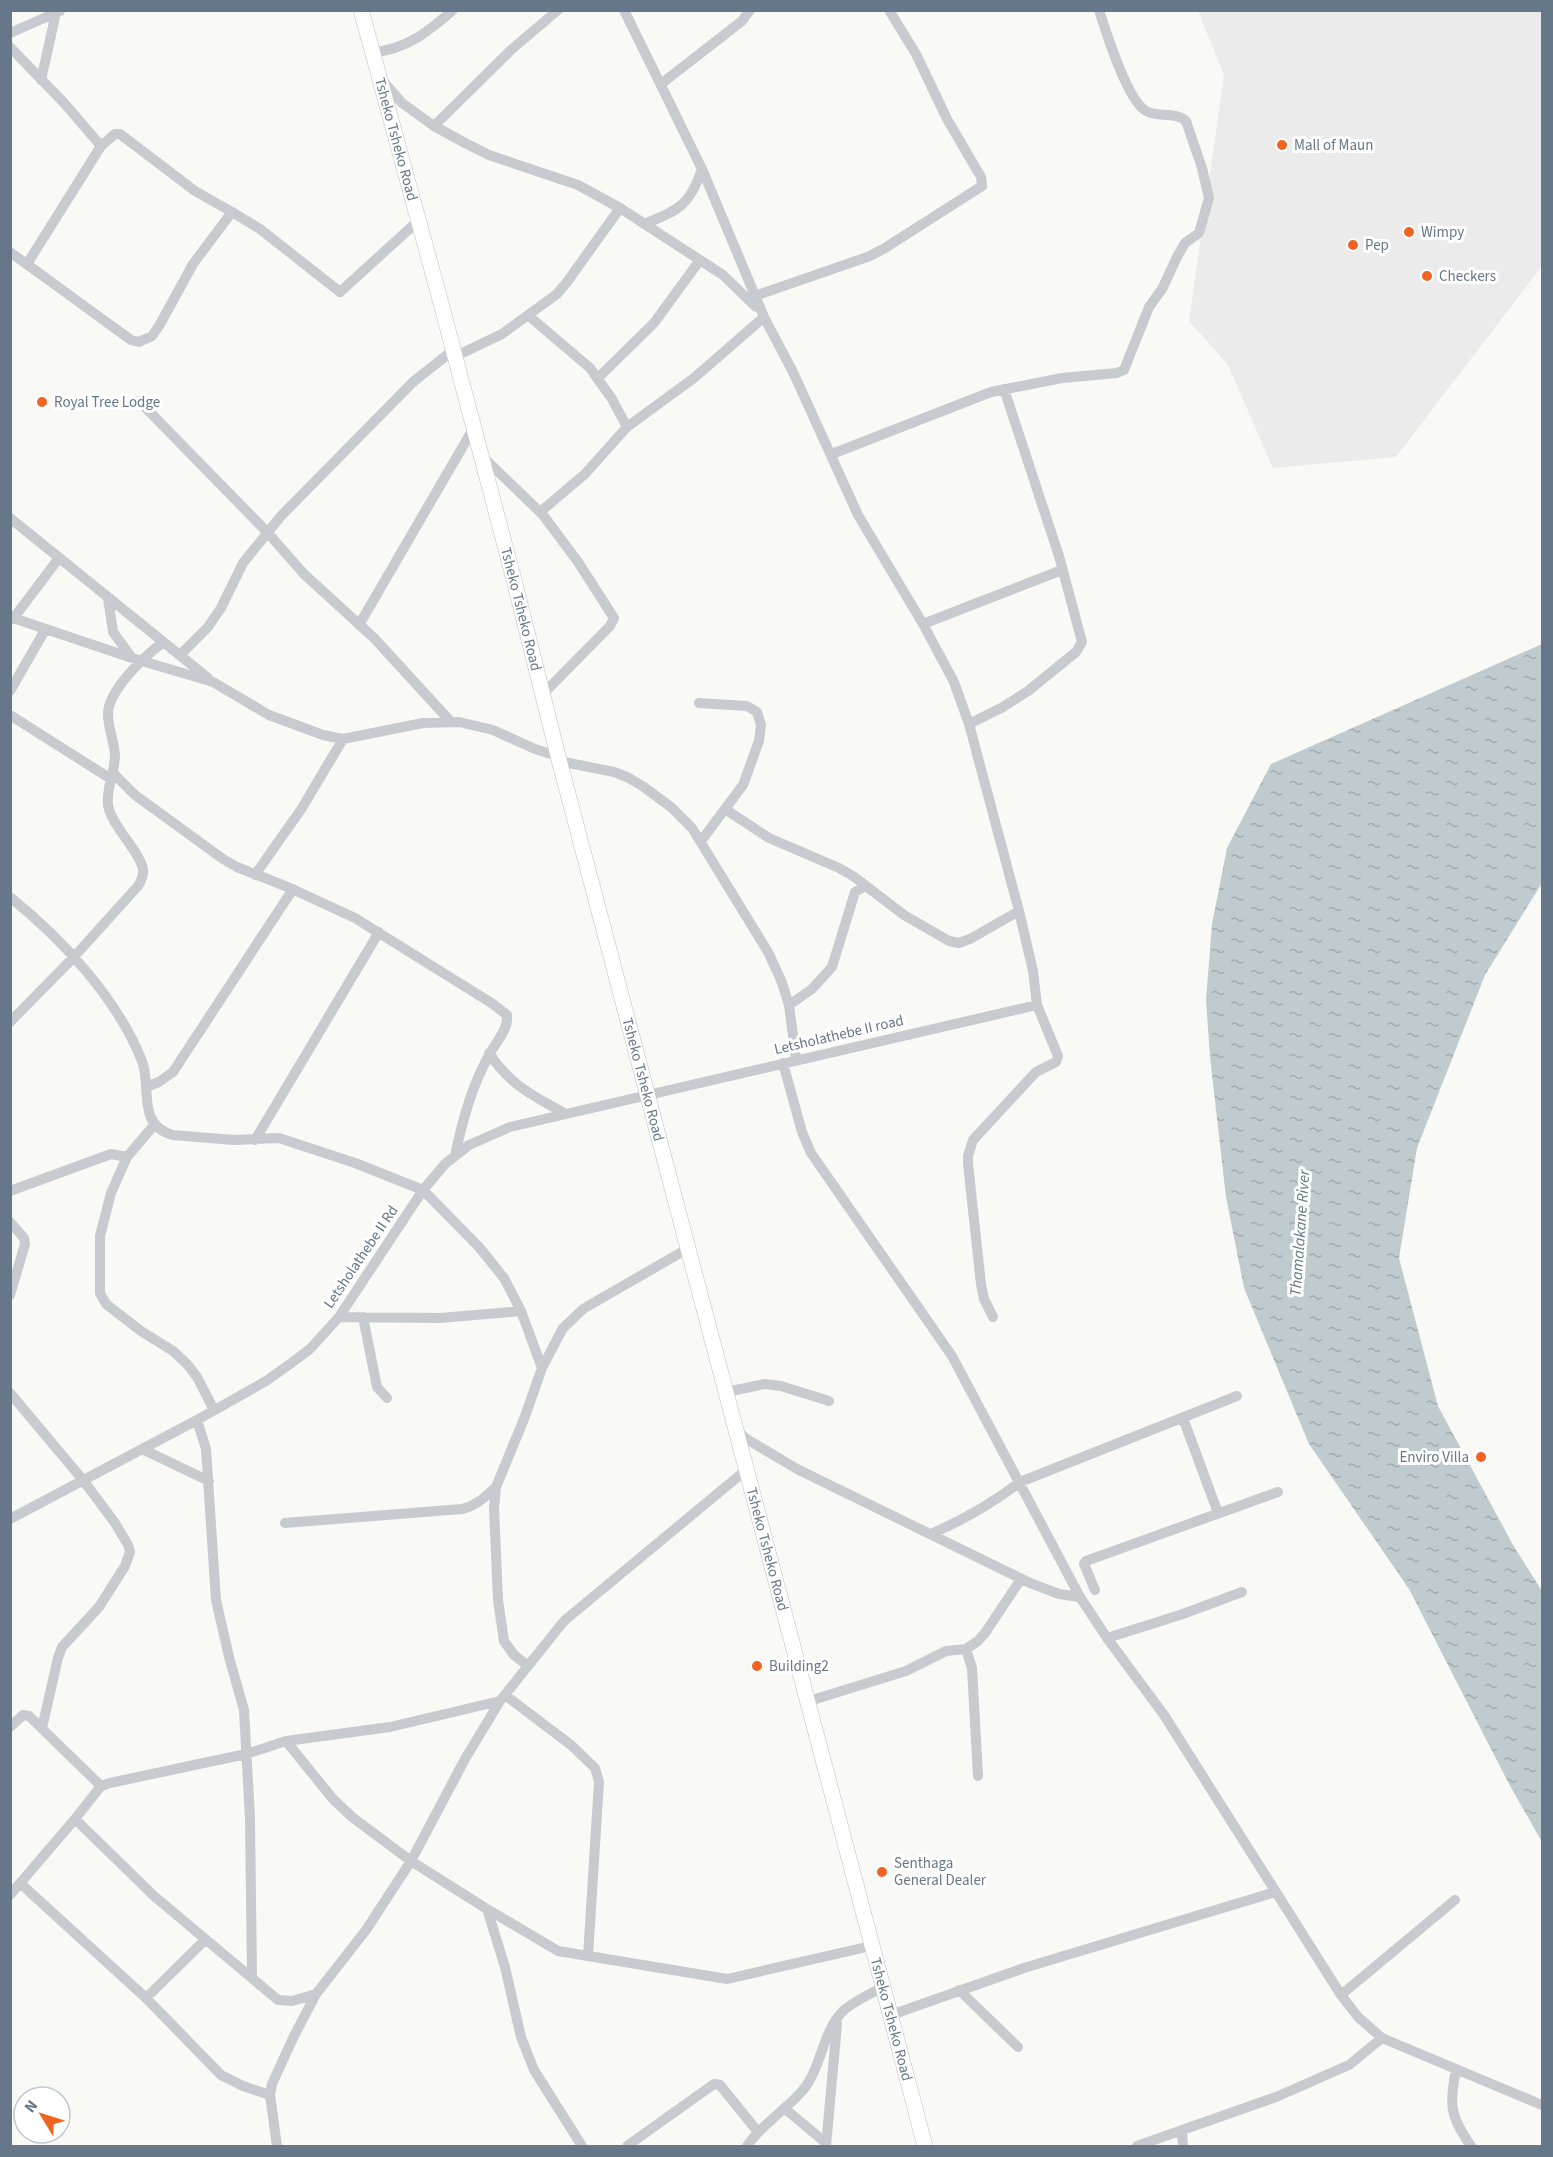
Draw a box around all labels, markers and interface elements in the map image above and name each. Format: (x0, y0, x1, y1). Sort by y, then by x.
street label: Tsheko Tsheko Road (369, 75, 423, 203)
place label: Mall of Maun (1294, 135, 1373, 156)
marker: Mall of Maun (1275, 138, 1289, 152)
place label: Wimpy (1421, 222, 1464, 243)
marker: Wimpy (1402, 225, 1416, 239)
place label: Pep (1365, 235, 1389, 256)
marker: Pep (1346, 238, 1360, 252)
place label: Checkers (1439, 266, 1496, 287)
marker: Checkers (1420, 269, 1434, 283)
place label: Royal Tree Lodge (54, 392, 160, 413)
marker: Royal Tree Lodge (35, 395, 49, 409)
street label: Tsheko Tsheko Road (495, 545, 547, 673)
street label: Letsholathebe II road (772, 1010, 906, 1060)
street label: Tsheko Tsheko Road (617, 1015, 670, 1143)
water label: Thamalakane River (1285, 1167, 1316, 1297)
street label: Letsholathebe II Rd (319, 1201, 403, 1313)
place label: Enviro Villa (1399, 1447, 1469, 1468)
marker: Enviro Villa (1474, 1450, 1488, 1464)
street label: Tsheko Tsheko Road (741, 1485, 794, 1613)
place label: Building2 (769, 1656, 829, 1677)
marker: Building2 (750, 1659, 764, 1673)
place label: Senthaga General Dealer (894, 1853, 987, 1891)
marker: Senthaga General Dealer (875, 1865, 889, 1879)
street label: Tsheko Tsheko Road (865, 1955, 918, 2083)
north arrow (12, 2085, 72, 2145)
text: N (19, 2095, 43, 2117)

